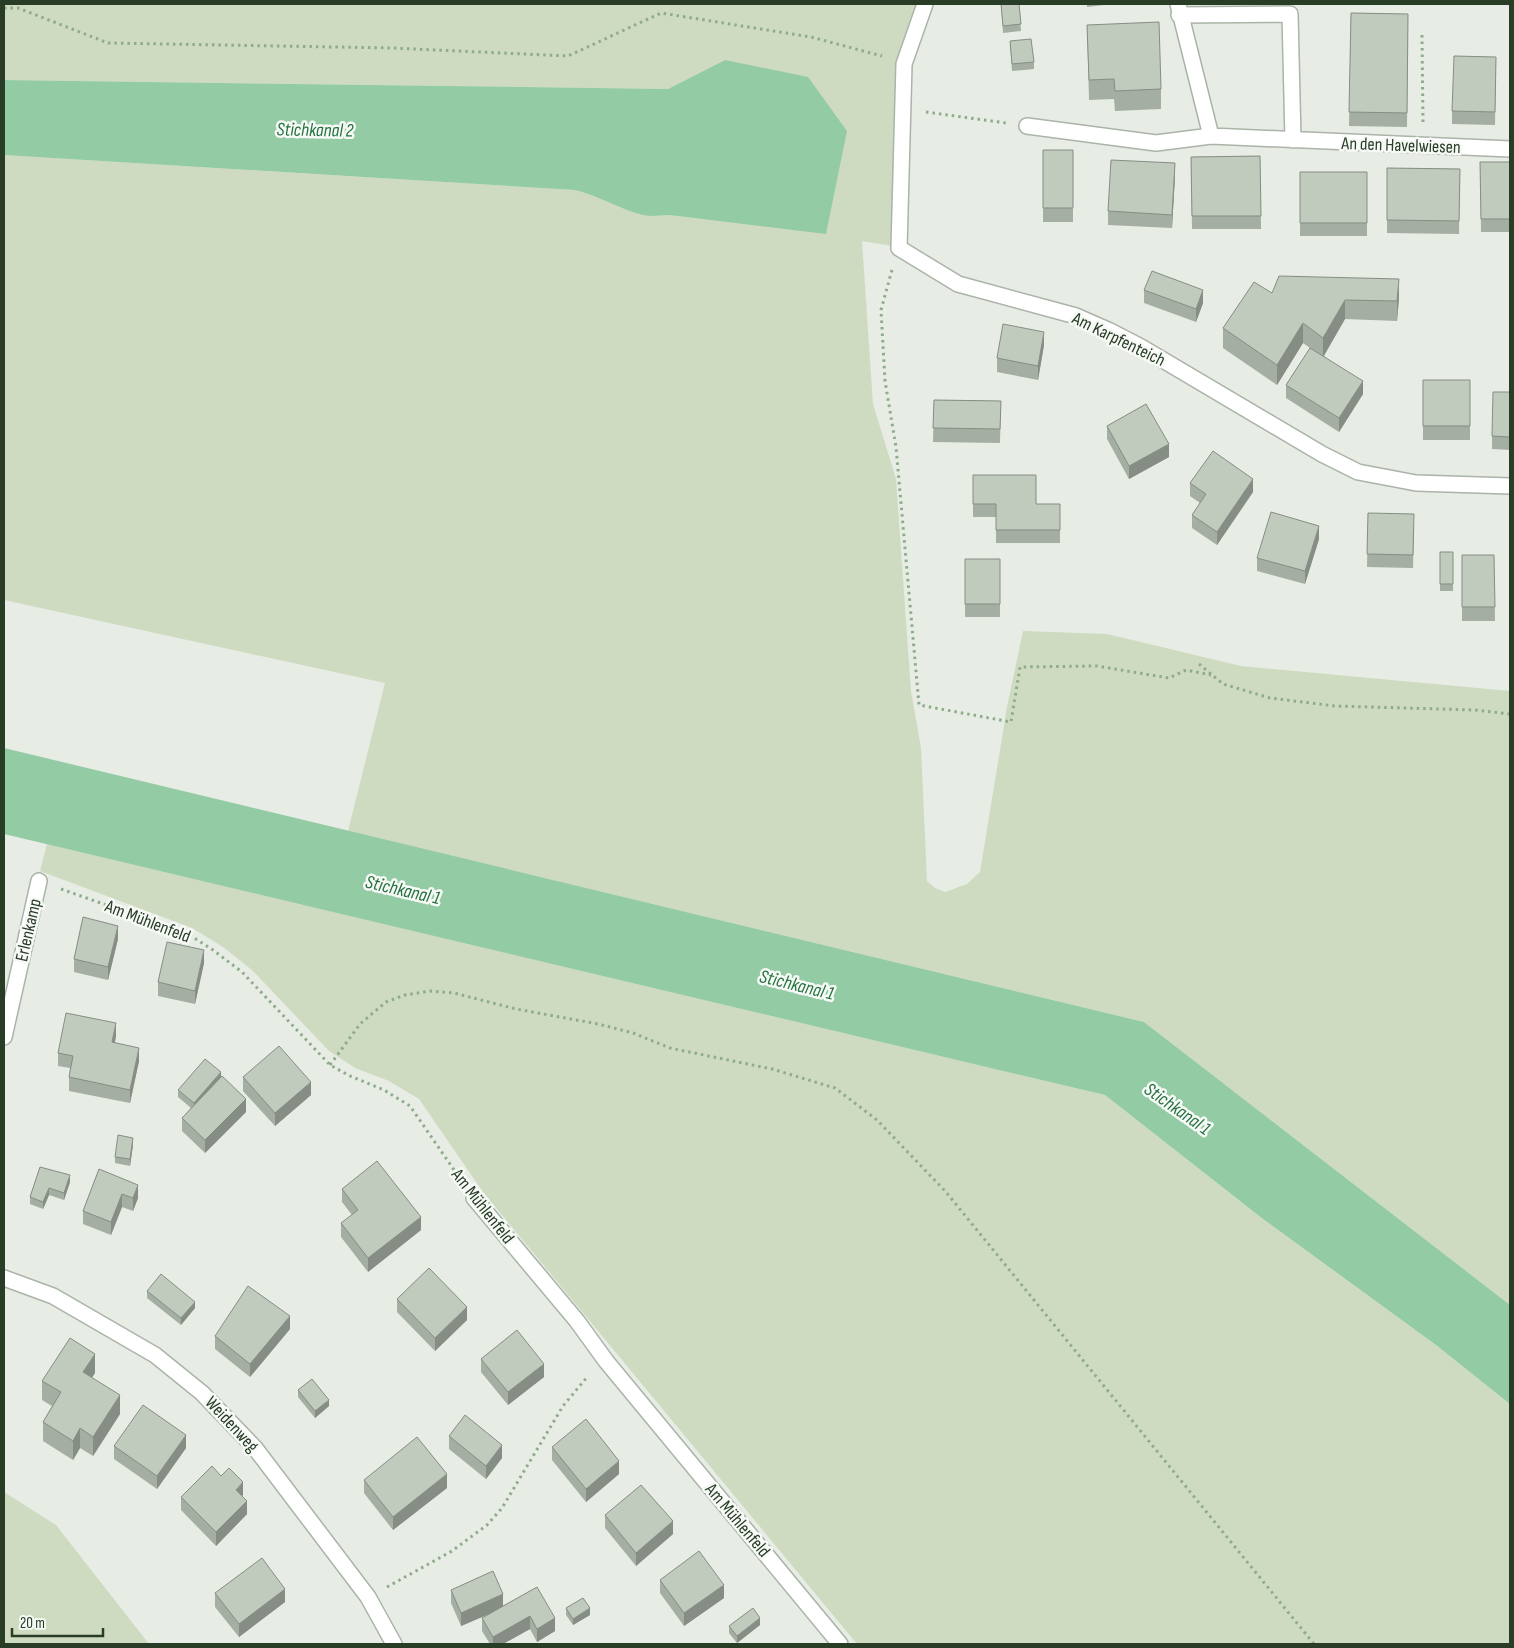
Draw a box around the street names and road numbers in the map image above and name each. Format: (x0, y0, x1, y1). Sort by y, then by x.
street label: An den Havelwiesen (1340, 133, 1461, 158)
street label: Am Karpfenteich (1068, 307, 1169, 371)
street label: Am Mühlenfeld (101, 895, 193, 947)
street label: Erlenkamp (11, 897, 46, 964)
street label: Am Mühlenfeld (446, 1164, 518, 1248)
street label: Weidenweg (200, 1392, 263, 1457)
street label: Am Mühlenfeld (700, 1478, 774, 1561)

